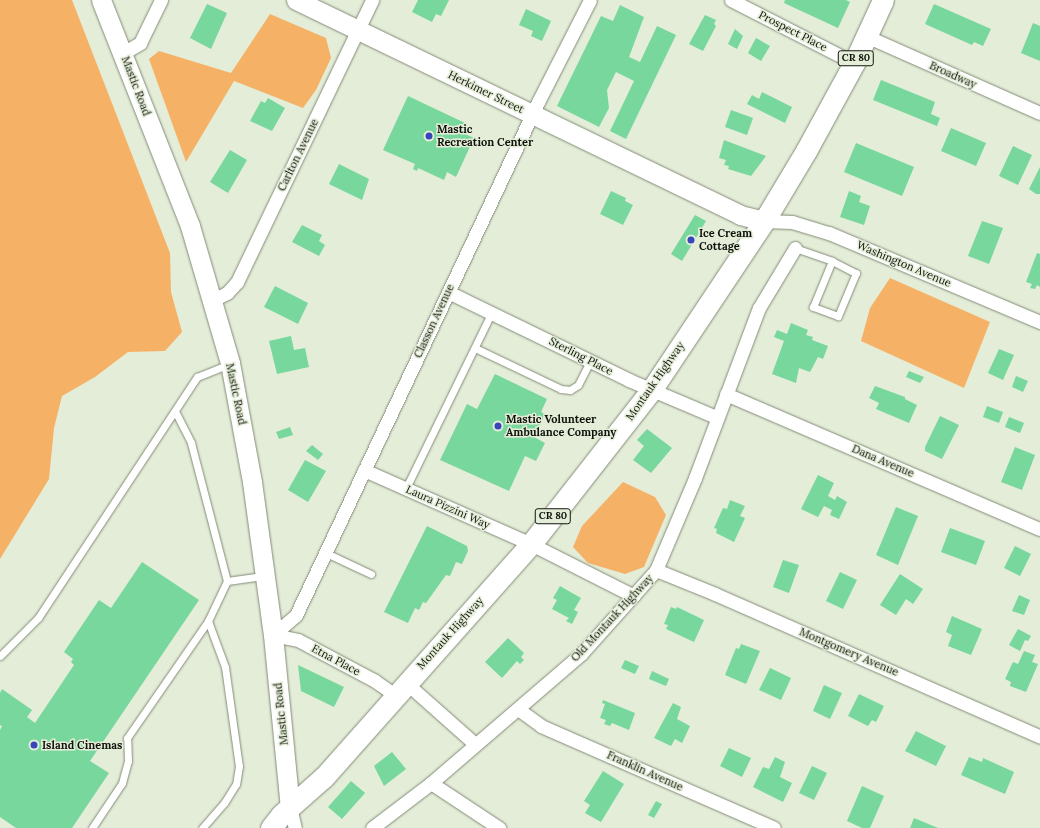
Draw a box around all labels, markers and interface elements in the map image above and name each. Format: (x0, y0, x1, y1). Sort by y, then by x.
street label: Prospect Place (756, 8, 830, 54)
road number: CR 80 (837, 50, 875, 66)
street label: Mastic Road (119, 54, 153, 118)
street label: Broadway (927, 59, 979, 91)
street label: Herkimer Street (446, 68, 526, 116)
street label: Carlton Avenue (275, 117, 321, 193)
place label: Mastic Recreation Center (437, 123, 533, 149)
marker: Mastic Recreation Center (424, 131, 434, 141)
place label: Ice Cream Cottage (699, 227, 752, 253)
marker: Ice Cream Cottage (686, 235, 696, 245)
street label: Washington Avenue (855, 238, 953, 290)
street label: Classon Avenue (411, 282, 457, 360)
street label: Sterling Place (547, 334, 615, 378)
street label: Montauk Highway (623, 339, 687, 423)
street label: Mastic Road (223, 362, 249, 426)
place label: Mastic Volunteer Ambulance Company (506, 413, 616, 439)
marker: Mastic Volunteer Ambulance Company (493, 421, 503, 431)
street label: Dana Avenue (850, 442, 916, 480)
street label: Laura Pizzini Way (404, 483, 492, 531)
road number: CR 80 (534, 508, 572, 524)
street label: Old Montauk Highway (568, 572, 656, 664)
street label: Montauk Highway (414, 594, 486, 672)
street label: Montgomery Avenue (797, 625, 901, 679)
street label: Etna Place (309, 642, 363, 678)
street label: Mastic Road (271, 682, 291, 746)
place label: Island Cinemas (42, 738, 122, 752)
marker: Island Cinemas (29, 740, 39, 750)
street label: Franklin Avenue (605, 748, 685, 794)

